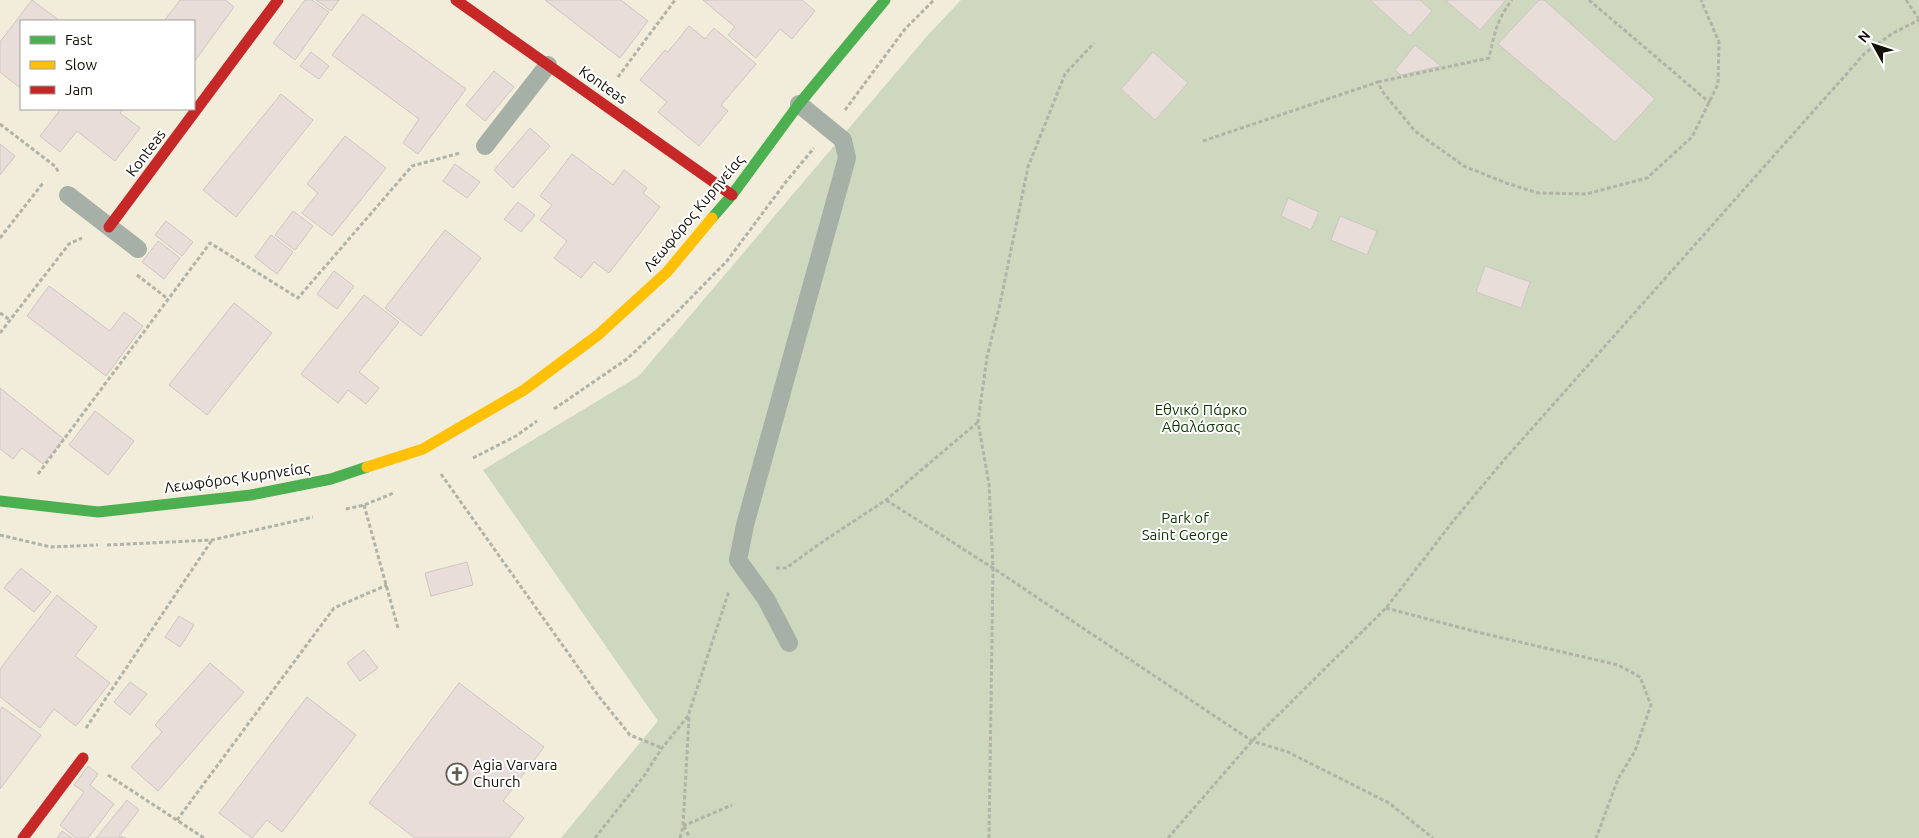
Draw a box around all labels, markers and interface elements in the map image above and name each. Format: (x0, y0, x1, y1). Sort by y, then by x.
legend (20, 20, 195, 110)
north arrow (1849, 20, 1899, 70)
text: N (1855, 27, 1874, 46)
text: Fast (65, 31, 93, 48)
text: Slow (65, 56, 98, 73)
street label: Konteas (576, 62, 631, 107)
text: Jam (65, 81, 93, 98)
street label: Konteas (122, 126, 169, 180)
street label: Λεωφόρος Κυρηνείας (640, 151, 747, 274)
park label: Εθνικό Πάρκο Αθαλάσσας (1155, 401, 1247, 435)
street label: Λεωφόρος Κυρηνείας (163, 459, 311, 496)
park label: Park of Saint George (1142, 509, 1228, 543)
place label: Agia Varvara Church (473, 756, 558, 790)
church icon: Agia Varvara Church (445, 762, 469, 786)

